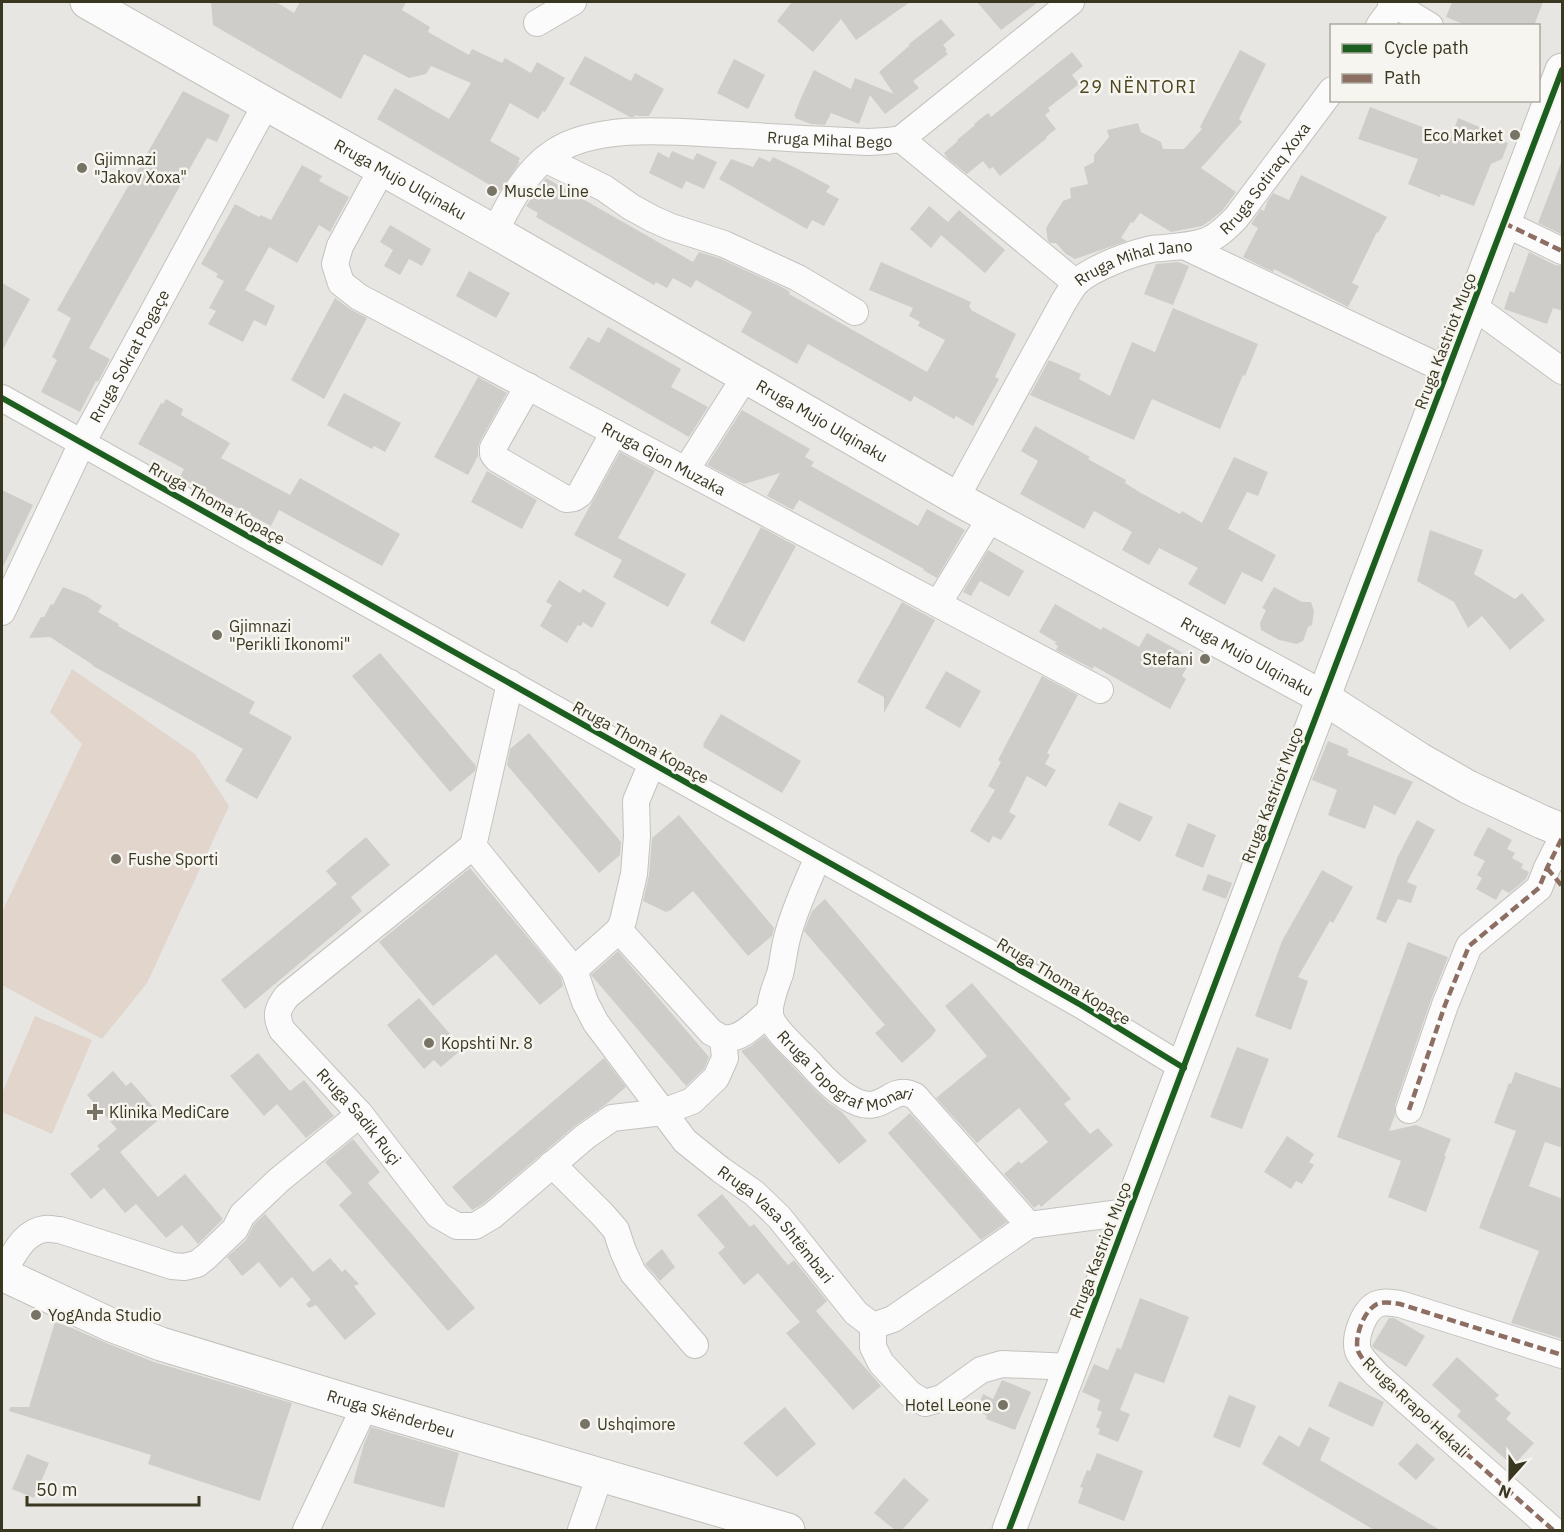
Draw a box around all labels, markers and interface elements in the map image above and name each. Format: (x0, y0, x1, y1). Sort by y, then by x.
legend (1330, 24, 1540, 102)
text: Cycle path (1384, 36, 1469, 59)
text: Path (1384, 66, 1421, 89)
district label: 29 NËNTORI (1079, 75, 1197, 98)
street label: Rruga Sotiraq Xoxa (1215, 118, 1315, 239)
place label: Eco Market (1423, 125, 1503, 145)
street label: Rruga Mihal Bego (766, 127, 894, 152)
marker: Eco Market (1508, 128, 1522, 142)
street label: Rruga Mujo Ulqinaku (331, 134, 470, 224)
place label: Gjimnazi "Jakov Xoxa" (94, 149, 187, 187)
marker: Gjimnazi "Jakov Xoxa" (75, 161, 89, 175)
place label: Muscle Line (504, 181, 589, 201)
marker: Muscle Line (485, 184, 499, 198)
street label: Rruga Mihal Jano (1070, 235, 1194, 290)
street label: Rruga Kastriot Muço (1410, 270, 1480, 412)
street label: Rruga Sokrat Pogaçe (85, 286, 174, 426)
street label: Rruga Mujo Ulqinaku (753, 375, 891, 466)
street label: Rruga Gjon Muzaka (598, 417, 730, 500)
street label: Rruga Thoma Kopaçe (145, 457, 289, 549)
street label: Rruga Mujo Ulqinaku (1177, 612, 1317, 700)
place label: Gjimnazi "Perikli Ikonomi" (229, 616, 351, 654)
marker: Gjimnazi "Perikli Ikonomi" (210, 628, 224, 642)
place label: Stefani (1143, 649, 1193, 669)
marker: Stefani (1198, 652, 1212, 666)
street label: Rruga Thoma Kopaçe (569, 696, 713, 788)
street label: Rruga Kastriot Muço (1237, 724, 1307, 866)
place label: Fushe Sporti (128, 849, 218, 869)
marker: Fushe Sporti (109, 852, 123, 866)
street label: Rruga Thoma Kopaçe (993, 933, 1135, 1029)
street label: Rruga Topograf Monari (773, 1026, 916, 1115)
place label: Kopshti Nr. 8 (441, 1033, 533, 1053)
marker: Kopshti Nr. 8 (422, 1036, 436, 1050)
street label: Rruga Sadik Ruçi (312, 1064, 406, 1169)
place label: Klinika MediCare (109, 1102, 230, 1122)
marker: Klinika MediCare (86, 1103, 104, 1121)
street label: Rruga Vasa Shtëmbari (714, 1161, 838, 1287)
street label: Rruga Kastriot Muço (1065, 1179, 1135, 1321)
place label: YogAnda Studio (48, 1305, 162, 1325)
marker: YogAnda Studio (29, 1308, 43, 1322)
street label: Rruga Rrapo Hekali (1359, 1353, 1473, 1461)
street label: Rruga Skënderbeu (325, 1385, 457, 1442)
place label: Hotel Leone (905, 1395, 991, 1415)
marker: Hotel Leone (996, 1398, 1010, 1412)
place label: Ushqimore (597, 1414, 676, 1434)
marker: Ushqimore (578, 1417, 592, 1431)
north arrow (1480, 1448, 1540, 1508)
scale bar (27, 1469, 200, 1507)
text: 50 m (36, 1478, 78, 1501)
text: N (1496, 1481, 1514, 1503)

